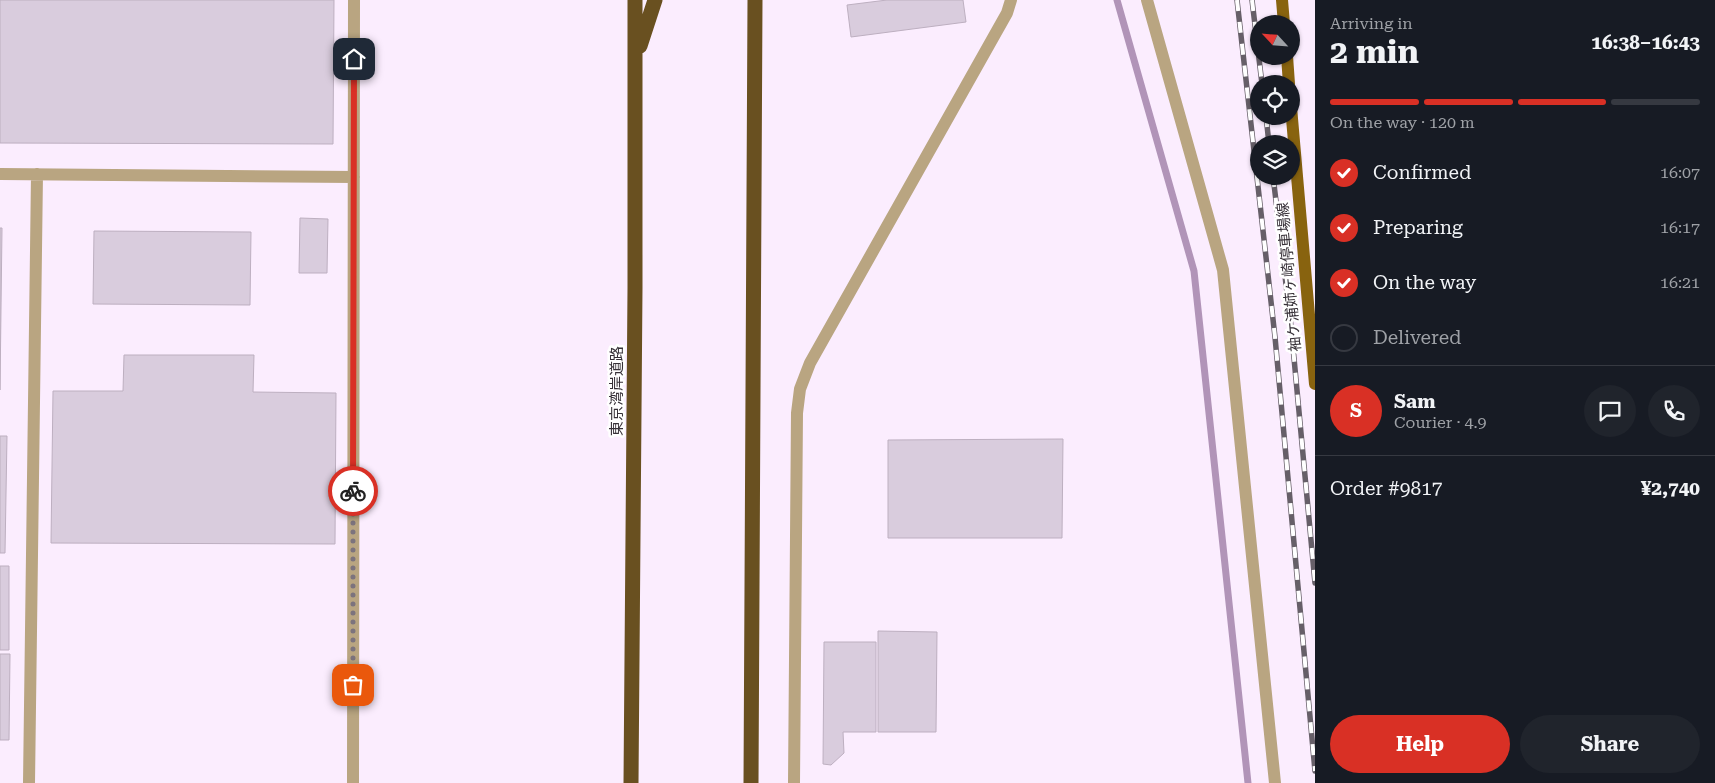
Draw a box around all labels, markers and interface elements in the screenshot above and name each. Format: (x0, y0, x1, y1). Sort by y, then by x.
text: Arriving in (1330, 14, 1413, 33)
north arrow (1250, 15, 1300, 65)
map controls (1250, 15, 1300, 185)
text: 16:38–16:43 (1591, 31, 1700, 54)
text: 2 min (1330, 33, 1419, 71)
pin (333, 38, 375, 80)
icon: home (340, 45, 368, 73)
button: locate (1250, 75, 1300, 125)
text: On the way · 120 m (1330, 113, 1475, 132)
button: layers (1250, 135, 1300, 185)
icon: check (1330, 159, 1358, 187)
text: Confirmed (1373, 161, 1471, 184)
text: 16:07 (1660, 163, 1700, 182)
street label: 袖ケ浦姉ヶ崎停車場線 (1273, 201, 1305, 353)
icon: check (1330, 214, 1358, 242)
text: Preparing (1373, 216, 1463, 239)
text: 16:17 (1660, 218, 1700, 237)
icon: check (1330, 269, 1358, 297)
text: On the way (1373, 271, 1476, 294)
text: 16:21 (1660, 273, 1700, 292)
text: Delivered (1373, 326, 1461, 349)
street label: 東京湾岸道路 (608, 346, 626, 436)
button: chat (1584, 385, 1636, 437)
button: phone (1648, 385, 1700, 437)
text: Sam (1394, 390, 1436, 413)
text: S (1350, 399, 1362, 422)
text: Courier · 4.9 (1394, 413, 1487, 432)
courier (328, 466, 378, 516)
icon: bike (339, 477, 367, 505)
text: Order #9817 (1330, 477, 1442, 500)
text: ¥2,740 (1641, 477, 1700, 500)
pin (332, 664, 374, 706)
icon: bag (339, 671, 367, 699)
button: Help (1330, 715, 1510, 773)
button: Share (1520, 715, 1700, 773)

